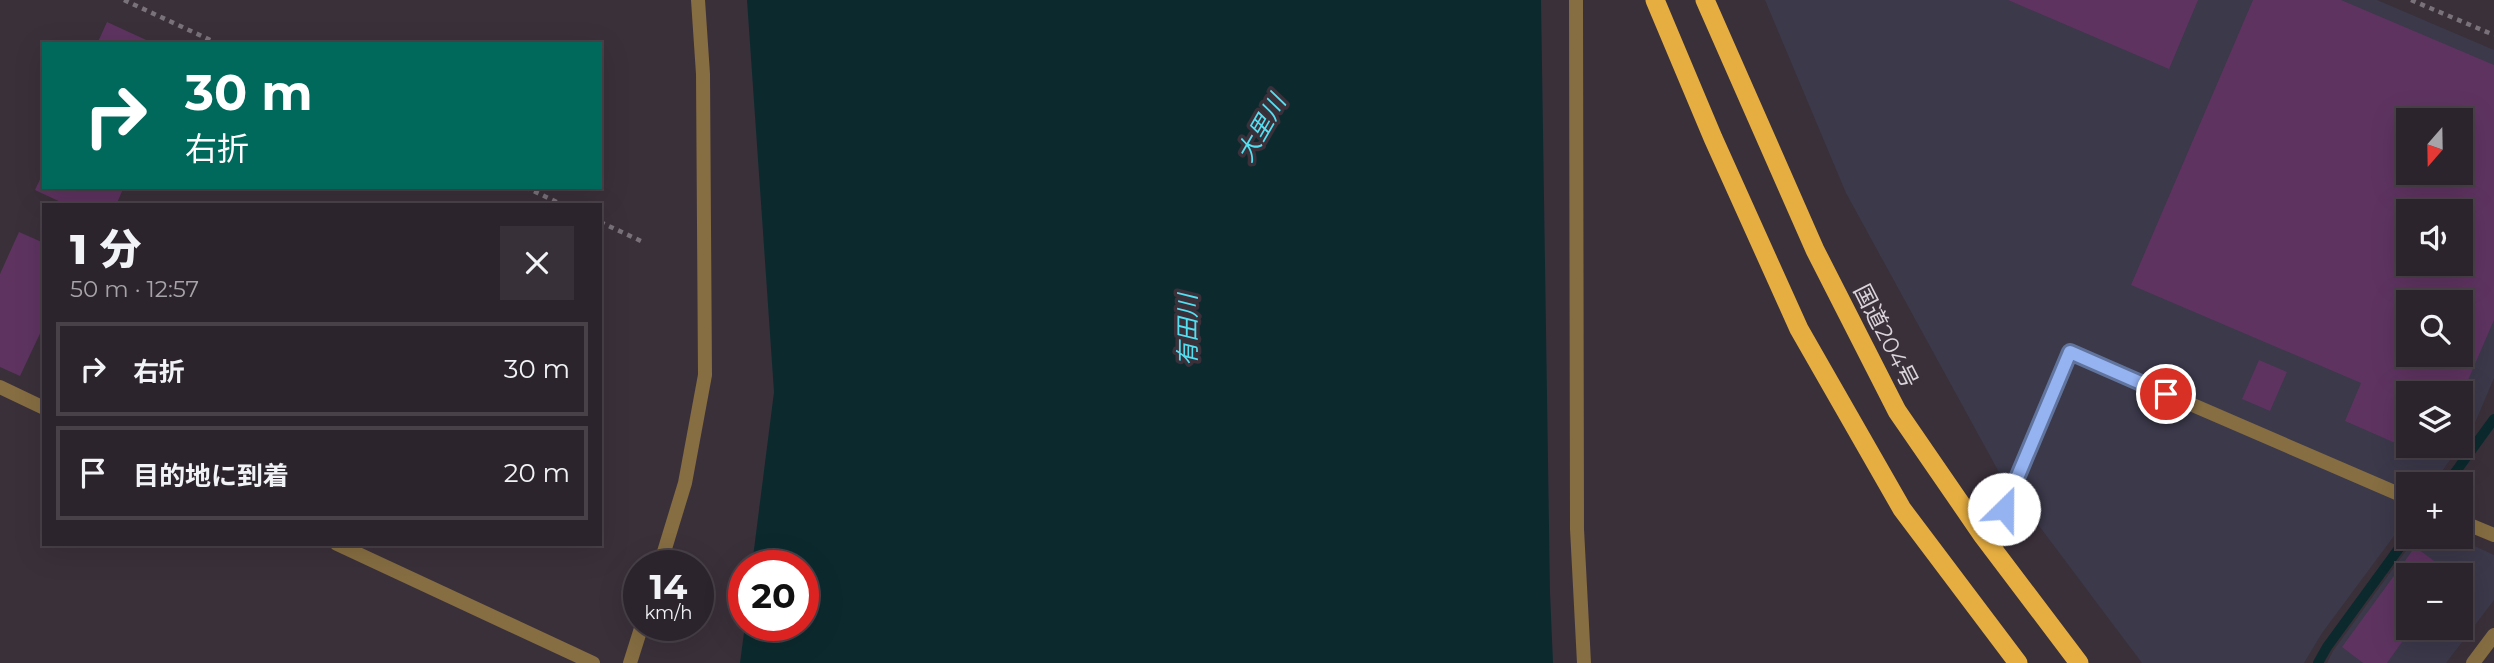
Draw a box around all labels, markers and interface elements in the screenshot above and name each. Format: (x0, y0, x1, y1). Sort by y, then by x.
text: 30 m (185, 63, 313, 122)
icon: right (70, 70, 161, 161)
water label: 大里川 (1230, 87, 1293, 166)
north arrow (2396, 108, 2473, 186)
map controls (2396, 108, 2473, 640)
text: 右折 (185, 129, 249, 168)
button: sound (2396, 199, 2473, 276)
text: 1 分 (70, 223, 141, 275)
button: close (500, 226, 574, 300)
text: 50 m · 12:57 (70, 275, 199, 303)
street label: 国道204号 (1848, 280, 1924, 392)
button: search (2396, 290, 2473, 367)
water label: 有田川 (1173, 291, 1202, 366)
icon: right (74, 350, 112, 388)
text: 30 m (504, 353, 570, 385)
text: 右折 (133, 356, 185, 388)
pin (2136, 364, 2196, 424)
icon: arrive (2147, 375, 2185, 413)
button: layers (2396, 381, 2473, 458)
icon: arrive (74, 454, 112, 492)
text: 20 m (504, 457, 570, 489)
text: 目的地に到着 (133, 460, 289, 492)
position arrow (1967, 472, 2041, 546)
button: + (2396, 472, 2473, 549)
speed limit sign: 20 (728, 550, 819, 641)
button: − (2396, 563, 2473, 640)
text: 14 (650, 565, 687, 608)
text: km/h (644, 602, 693, 624)

